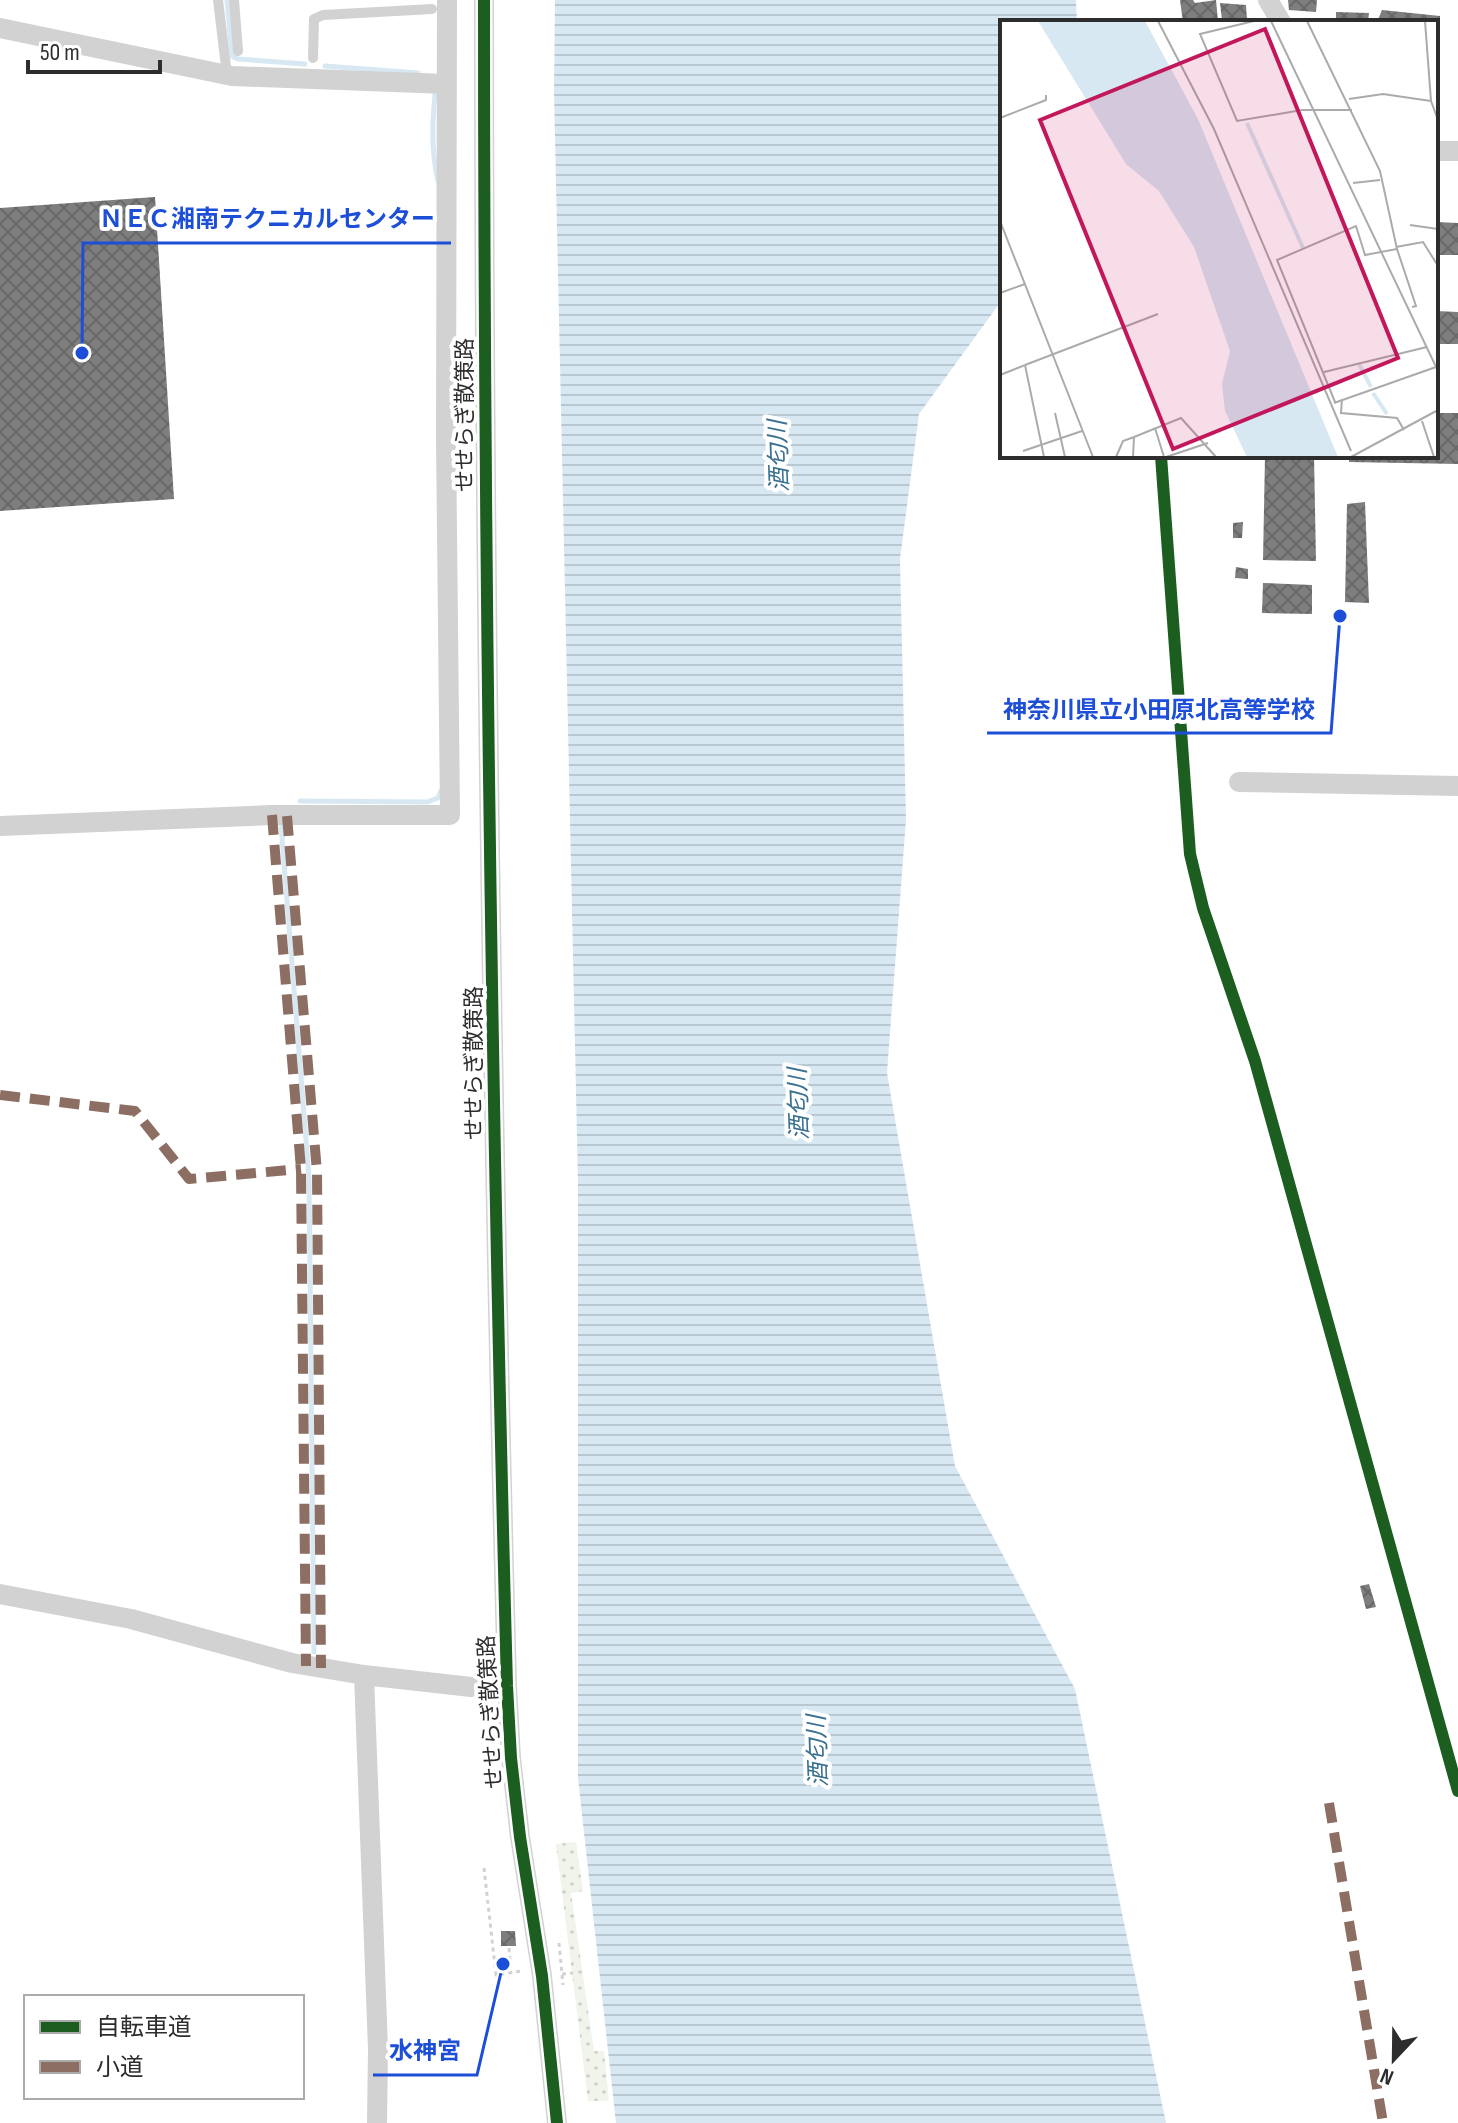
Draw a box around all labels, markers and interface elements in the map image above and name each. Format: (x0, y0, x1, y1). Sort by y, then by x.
inset map (1000, 20, 1438, 458)
scale bar (28, 24, 160, 74)
text: 50 m (40, 38, 80, 67)
callout: ＮＥＣ湘南テクニカルセンター (83, 195, 451, 243)
text: ＮＥＣ湘南テクニカルセンター (99, 205, 435, 234)
street label: せせらぎ散策路 (452, 338, 479, 492)
water label: 酒匂川 (763, 417, 795, 492)
callout: 神奈川県立小田原北高等学校 (987, 685, 1331, 733)
text: 神奈川県立小田原北高等学校 (1003, 696, 1315, 725)
street label: せせらぎ散策路 (461, 986, 488, 1140)
water label: 酒匂川 (783, 1065, 815, 1140)
street label: せせらぎ散策路 (473, 1634, 509, 1790)
water label: 酒匂川 (802, 1712, 834, 1787)
legend (24, 1995, 304, 2099)
text: 自転車道 (96, 2013, 192, 2042)
north arrow (1354, 2019, 1434, 2099)
callout: 水神宮 (373, 2027, 477, 2075)
text: 水神宮 (389, 2037, 461, 2066)
text: 小道 (96, 2053, 144, 2082)
text: N (1377, 2061, 1398, 2091)

